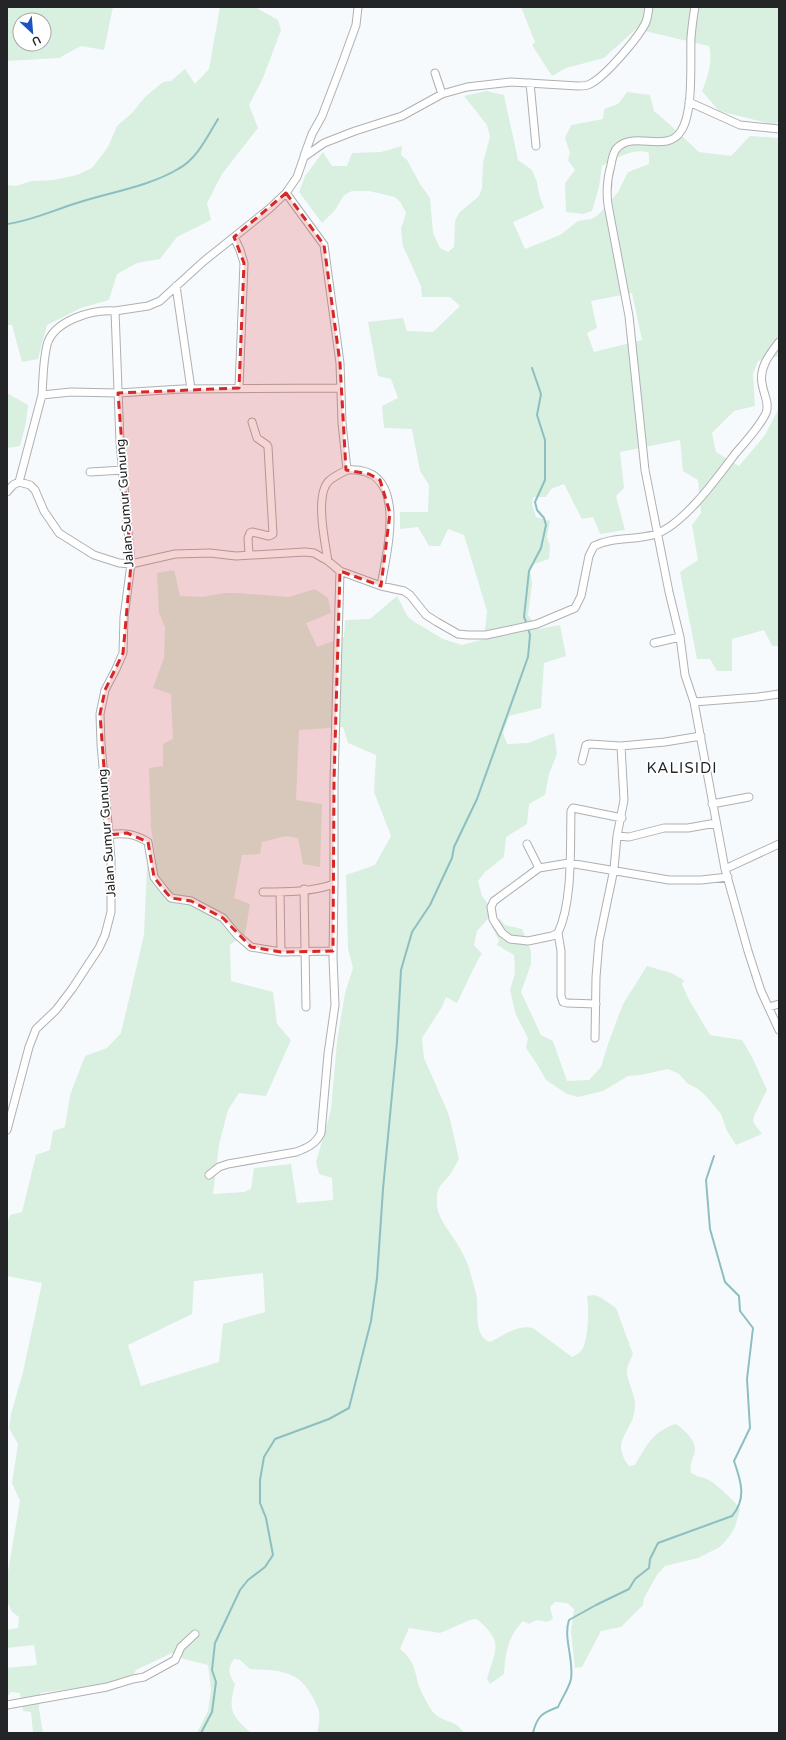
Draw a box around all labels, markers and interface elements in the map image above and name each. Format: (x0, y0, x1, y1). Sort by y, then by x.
north arrow (12, 12, 52, 52)
text: U (30, 33, 43, 48)
street label: Jalan Sumur Gunung (113, 438, 137, 568)
district label: KALISIDI (647, 759, 717, 777)
street label: Jalan Sumur Gunung (95, 768, 119, 898)

